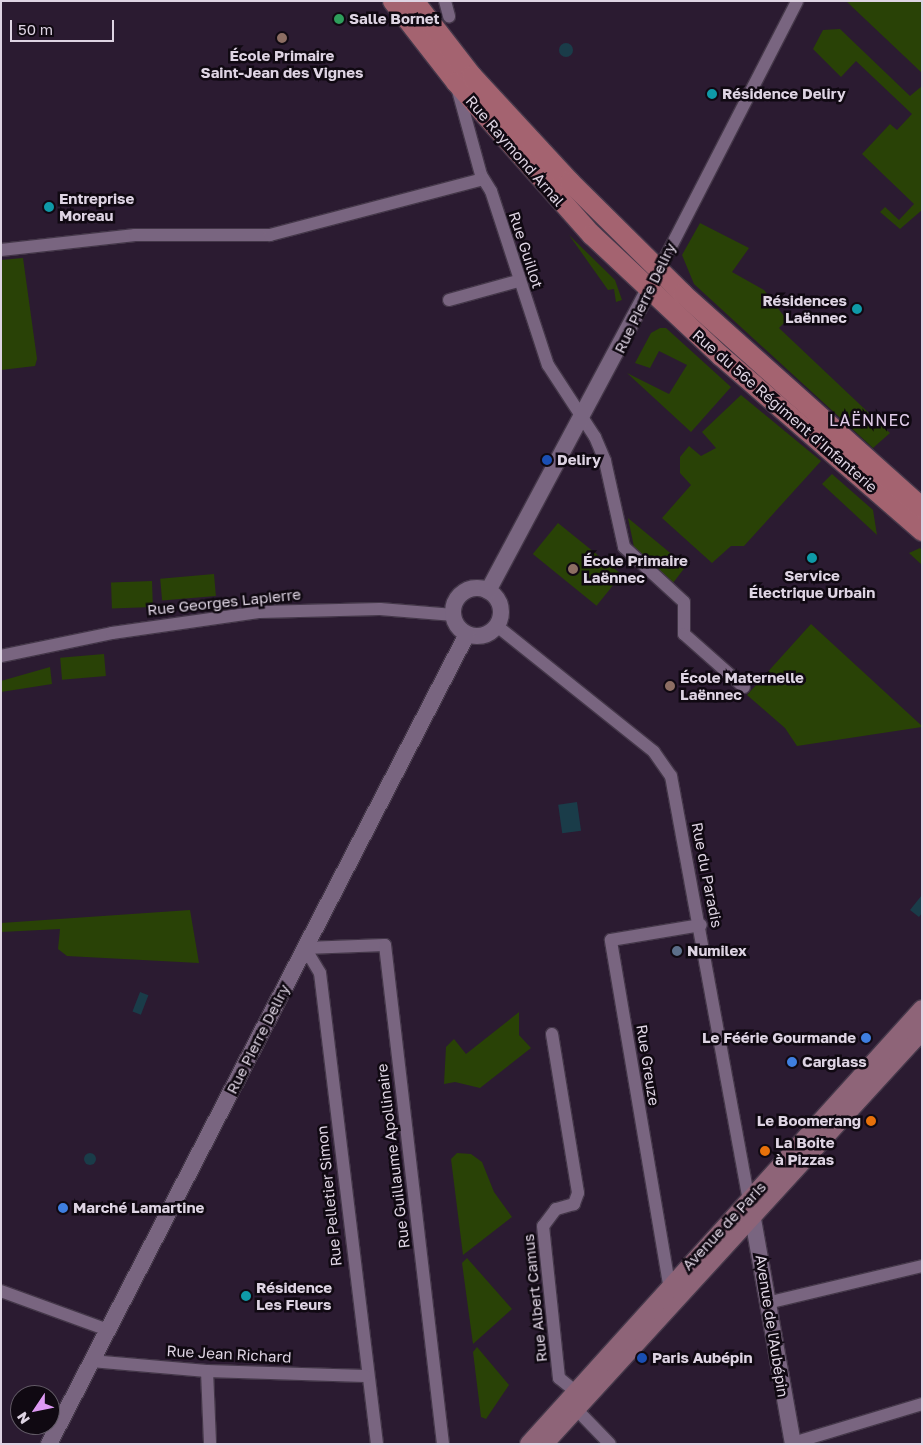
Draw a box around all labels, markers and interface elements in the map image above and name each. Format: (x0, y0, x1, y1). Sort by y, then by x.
scale bar (12, 10, 116, 42)
place label: Salle Bornet (349, 10, 440, 28)
marker: Salle Bornet (333, 13, 345, 25)
text: 50 m (18, 20, 53, 38)
marker: École Primaire Saint-Jean des Vignes (276, 32, 288, 44)
place label: École Primaire Saint-Jean des Vignes (201, 46, 363, 81)
place label: Résidence Deliry (722, 85, 846, 103)
marker: Résidence Deliry (706, 88, 718, 100)
street label: Rue Raymond Arnal (462, 92, 568, 210)
place label: Entreprise Moreau (59, 189, 134, 224)
marker: Entreprise Moreau (43, 201, 55, 213)
street label: Rue Guillot (505, 209, 547, 291)
street label: Rue Pierre Deliry (610, 240, 680, 356)
place label: Résidences Laënnec (762, 291, 847, 326)
marker: Résidences Laënnec (851, 303, 863, 315)
street label: Rue du 56e Régiment d'Infanterie (689, 326, 881, 496)
district label: LAËNNEC (828, 410, 912, 430)
place label: Deliry (557, 451, 601, 469)
marker: Deliry (541, 454, 553, 466)
place label: École Primaire Laënnec (583, 551, 688, 586)
marker: Service Électrique Urbain (806, 552, 818, 564)
marker: École Primaire Laënnec (567, 563, 579, 575)
place label: Service Électrique Urbain (749, 566, 875, 601)
street label: Rue Georges Lapierre (146, 585, 302, 619)
place label: École Maternelle Laënnec (680, 668, 804, 703)
marker: École Maternelle Laënnec (664, 680, 676, 692)
street label: Rue du Paradis (688, 821, 726, 929)
place label: Numilex (687, 942, 747, 960)
marker: Numilex (671, 945, 683, 957)
street label: Rue Pierre Deliry (223, 981, 293, 1097)
street label: Rue Greuze (633, 1023, 663, 1107)
place label: Le Féérie Gourmande (702, 1029, 856, 1047)
marker: Le Féérie Gourmande (860, 1032, 872, 1044)
place label: Carglass (802, 1053, 867, 1071)
marker: Carglass (786, 1056, 798, 1068)
street label: Rue Guillaume Apollinaire (373, 1063, 413, 1249)
place label: Le Boomerang (757, 1112, 861, 1130)
marker: Le Boomerang (865, 1115, 877, 1127)
street label: Rue Pelletier Simon (313, 1125, 345, 1267)
place label: La Boite à Pizzas (775, 1133, 835, 1168)
marker: La Boite à Pizzas (759, 1145, 771, 1157)
street label: Avenue de Paris (678, 1178, 770, 1274)
place label: Marché Lamartine (73, 1199, 204, 1217)
marker: Marché Lamartine (57, 1202, 69, 1214)
street label: Rue Albert Camus (519, 1233, 551, 1363)
street label: Avenue de l'Aubépin (752, 1254, 792, 1398)
place label: Résidence Les Fleurs (256, 1278, 332, 1313)
marker: Résidence Les Fleurs (240, 1290, 252, 1302)
street label: Rue Jean Richard (166, 1342, 292, 1366)
place label: Paris Aubépin (652, 1349, 752, 1367)
marker: Paris Aubépin (636, 1352, 648, 1364)
north arrow (10, 1385, 60, 1435)
text: N (13, 1409, 33, 1427)

